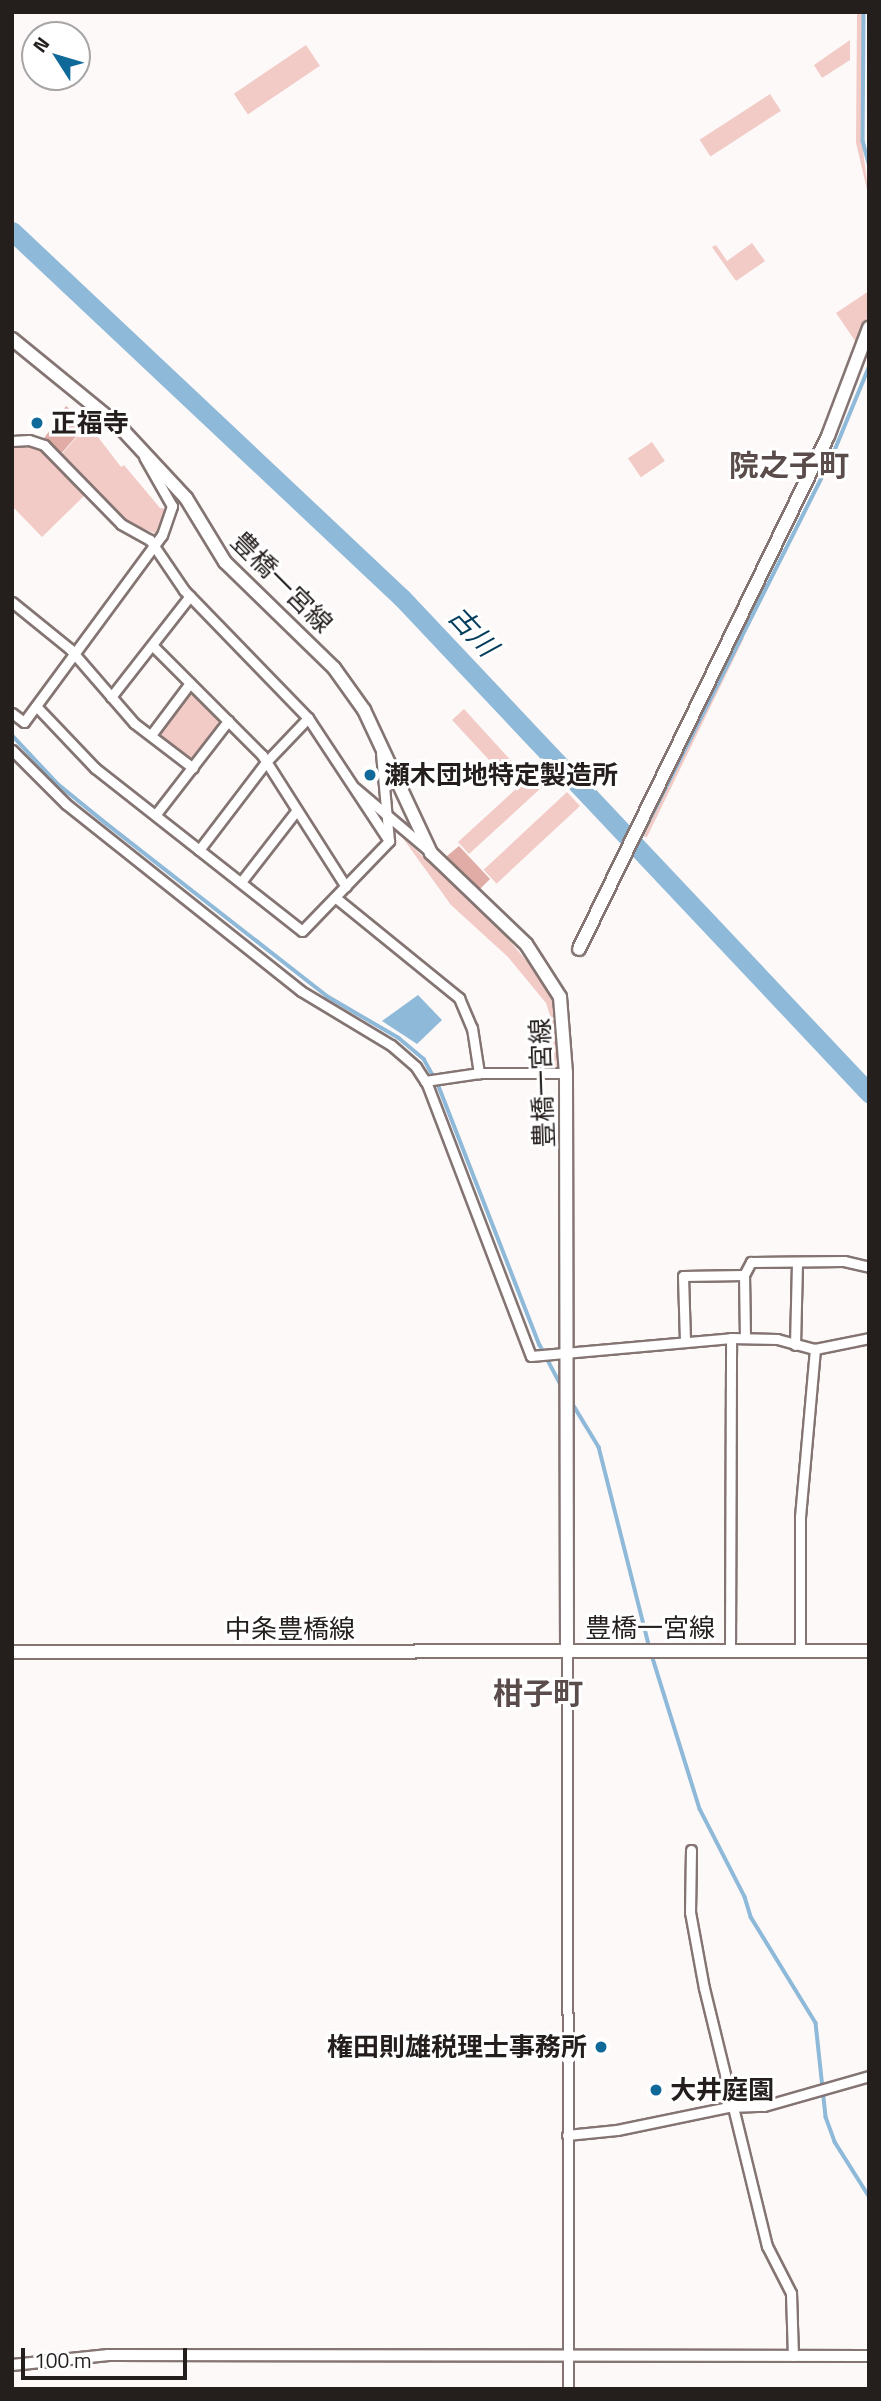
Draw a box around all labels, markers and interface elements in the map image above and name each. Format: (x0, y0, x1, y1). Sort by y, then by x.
north arrow (21, 21, 91, 91)
text: N (25, 30, 56, 58)
place label: 正福寺 (51, 407, 129, 439)
marker: 正福寺 (29, 415, 45, 431)
district label: 院之子町 (729, 447, 849, 483)
street label: 豊橋一宮線 (225, 525, 339, 639)
water label: 古川 (442, 599, 504, 663)
place label: 瀬木団地特定製造所 (384, 759, 618, 791)
marker: 瀬木団地特定製造所 (362, 767, 378, 783)
street label: 豊橋一宮線 (524, 1017, 560, 1149)
street label: 豊橋一宮線 (585, 1612, 715, 1644)
street label: 中条豊橋線 (225, 1613, 355, 1645)
district label: 柑子町 (493, 1675, 583, 1711)
place label: 権田則雄税理士事務所 (327, 2031, 587, 2063)
marker: 権田則雄税理士事務所 (593, 2039, 609, 2055)
place label: 大井庭園 (670, 2074, 774, 2106)
marker: 大井庭園 (648, 2082, 664, 2098)
scale bar (24, 2334, 191, 2378)
text: 100 m (34, 2344, 91, 2376)

